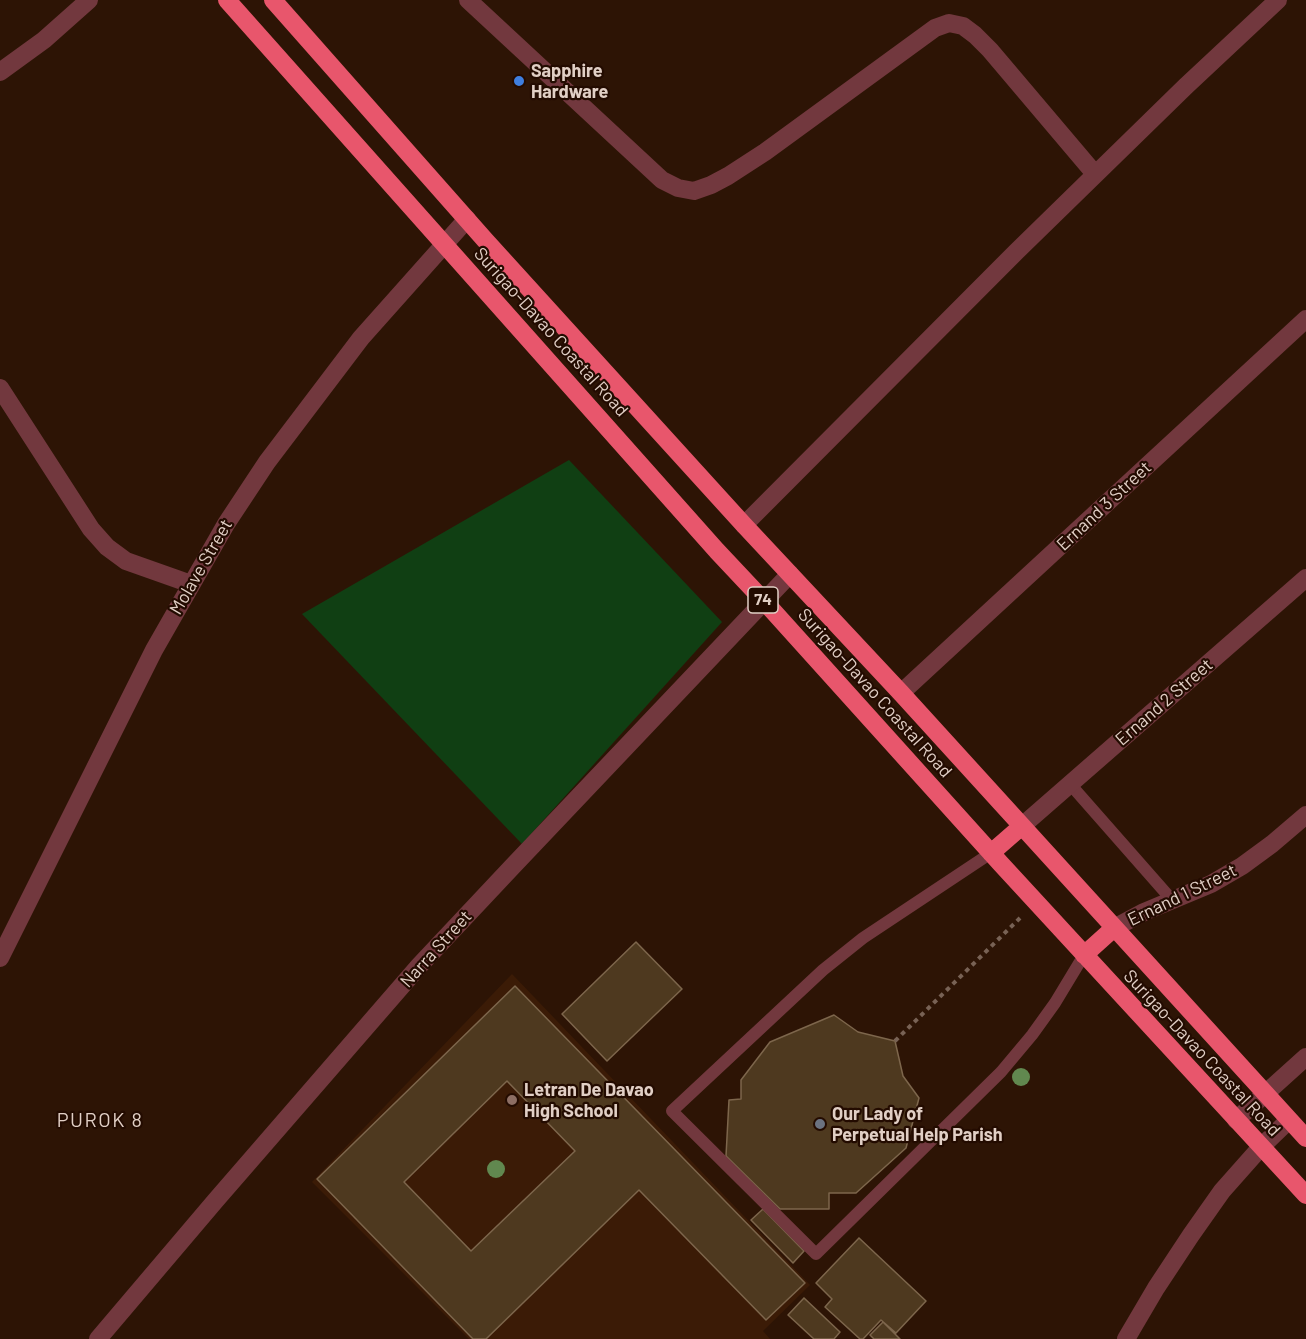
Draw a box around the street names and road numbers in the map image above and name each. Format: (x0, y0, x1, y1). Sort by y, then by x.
street label: Surigao-Davao Coastal Road (469, 243, 633, 421)
street label: Ernand 3 Street (1052, 457, 1156, 555)
street label: Molave Street (165, 515, 237, 619)
road number: 74 (748, 587, 778, 613)
street label: Surigao-Davao Coastal Road (793, 604, 957, 782)
street label: Ernand 2 Street (1111, 654, 1217, 750)
street label: Ernand 1 Street (1124, 859, 1240, 931)
street label: Narra Street (396, 906, 476, 992)
street label: Surigao-Davao Coastal Road (1119, 965, 1285, 1141)

